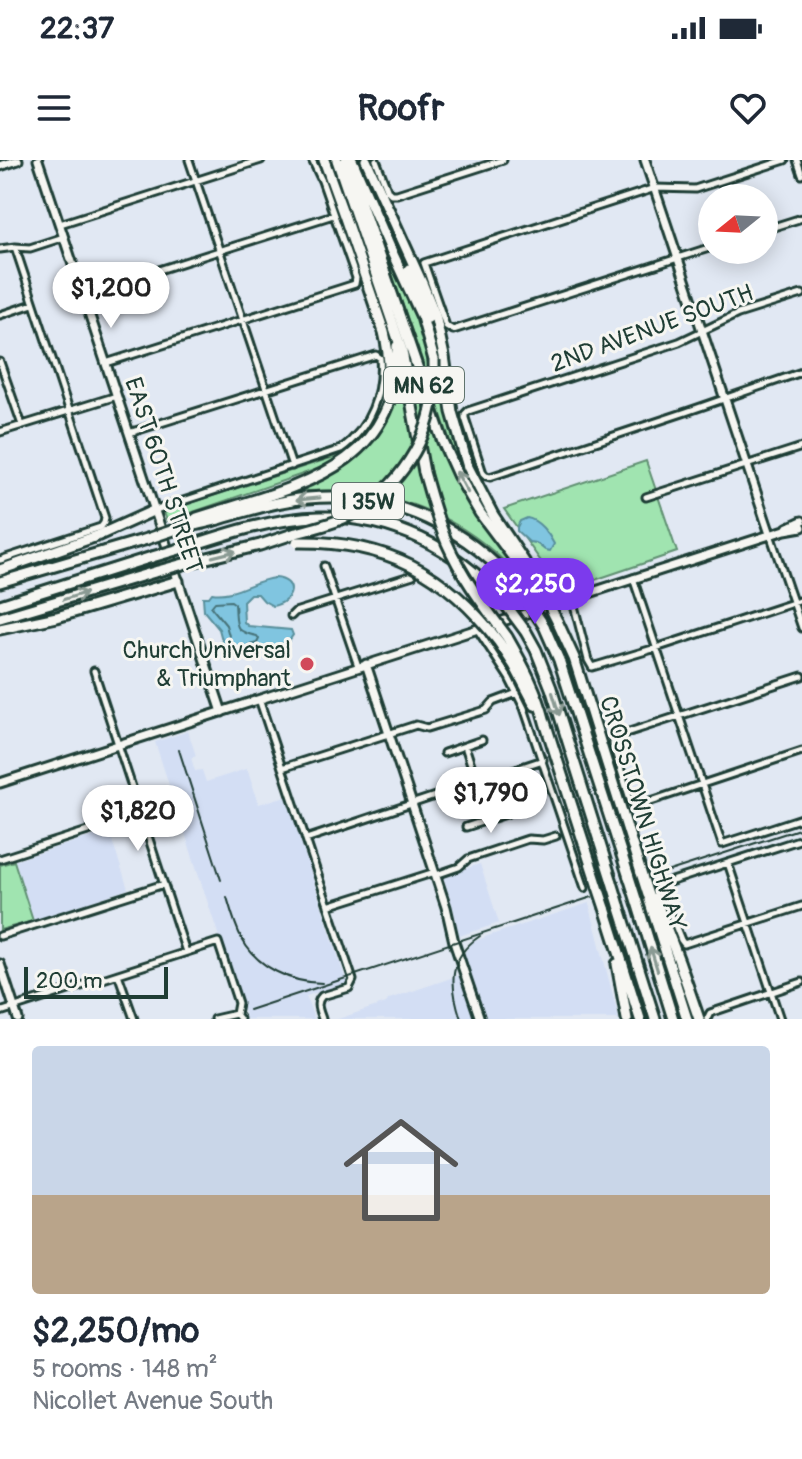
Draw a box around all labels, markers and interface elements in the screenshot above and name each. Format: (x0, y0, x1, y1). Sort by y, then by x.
text: 22:37 (40, 10, 114, 47)
icon: menu (32, 86, 76, 130)
text: Roofr (358, 86, 444, 131)
icon: heart (726, 86, 770, 130)
north arrow (698, 184, 778, 264)
map controls (698, 184, 778, 264)
pin: $1,200 (46, 262, 176, 330)
text: $1,200 (71, 272, 151, 304)
street label: 2ND AVENUE SOUTH (547, 278, 757, 379)
road number: MN 62 (384, 367, 464, 403)
street label: EAST 60TH STREET (118, 374, 209, 577)
one-way arrow (453, 471, 469, 494)
road number: I 35W (332, 483, 404, 519)
one-way arrow (295, 491, 322, 506)
one-way arrow (210, 546, 236, 561)
pin: $2,250 (470, 558, 600, 626)
text: $2,250 (494, 568, 576, 600)
one-way arrow (61, 588, 87, 603)
place label: Church Universal & Triumphant (122, 636, 291, 693)
marker: Church Universal & Triumphant (298, 655, 316, 673)
one-way arrow (549, 690, 564, 716)
street label: CROSSTOWN HIGHWAY (593, 692, 692, 934)
pin: $1,790 (426, 767, 556, 835)
text: $1,790 (453, 777, 529, 809)
pin: $1,820 (73, 785, 203, 853)
text: $1,820 (100, 795, 176, 827)
one-way arrow (646, 946, 661, 972)
scale bar (24, 963, 168, 999)
text: 200 m (36, 967, 103, 995)
icon: home (329, 1098, 473, 1242)
text: $2,250/mo (32, 1310, 199, 1353)
text: 5 rooms · 148 m² (32, 1353, 218, 1385)
text: Nicollet Avenue South (32, 1385, 273, 1417)

